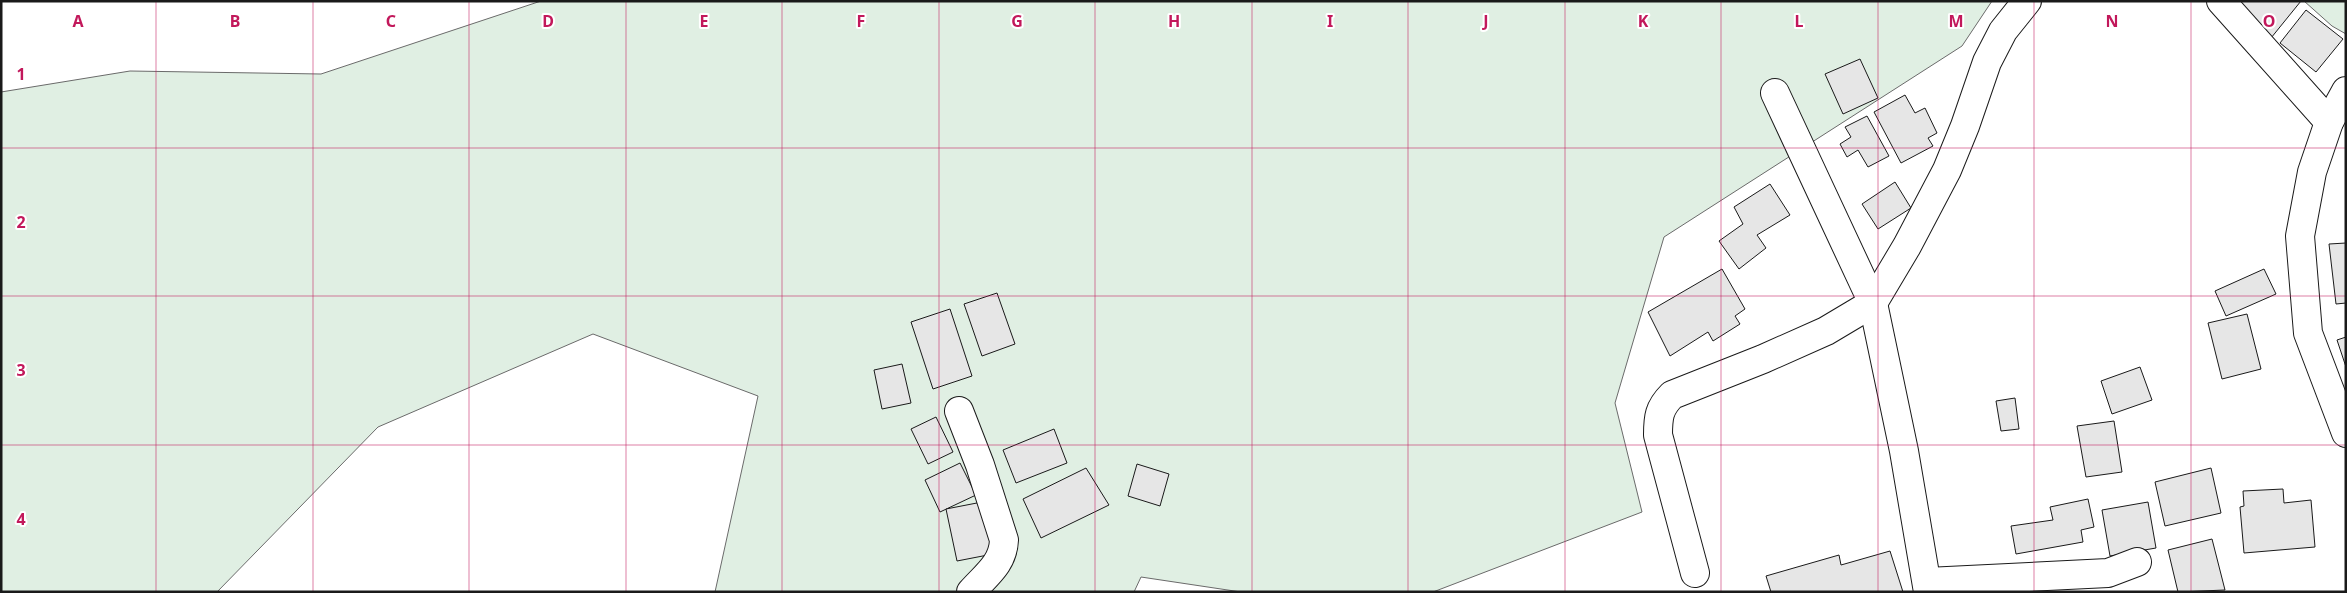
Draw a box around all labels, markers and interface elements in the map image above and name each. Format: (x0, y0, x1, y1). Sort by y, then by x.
text: A (72, 10, 84, 32)
text: B (230, 10, 240, 32)
text: C (386, 10, 396, 32)
text: D (542, 10, 554, 32)
text: E (700, 10, 709, 32)
text: F (857, 10, 865, 32)
text: G (1011, 10, 1023, 32)
text: H (1168, 10, 1180, 32)
text: I (1327, 10, 1333, 32)
text: J (1481, 10, 1489, 32)
text: K (1638, 10, 1649, 32)
text: L (1795, 10, 1804, 32)
text: M (1948, 10, 1964, 32)
text: N (2105, 10, 2119, 32)
text: O (2263, 10, 2275, 32)
text: 1 (16, 63, 26, 85)
text: 2 (16, 211, 26, 233)
text: 3 (16, 359, 26, 381)
text: 4 (16, 508, 26, 530)

